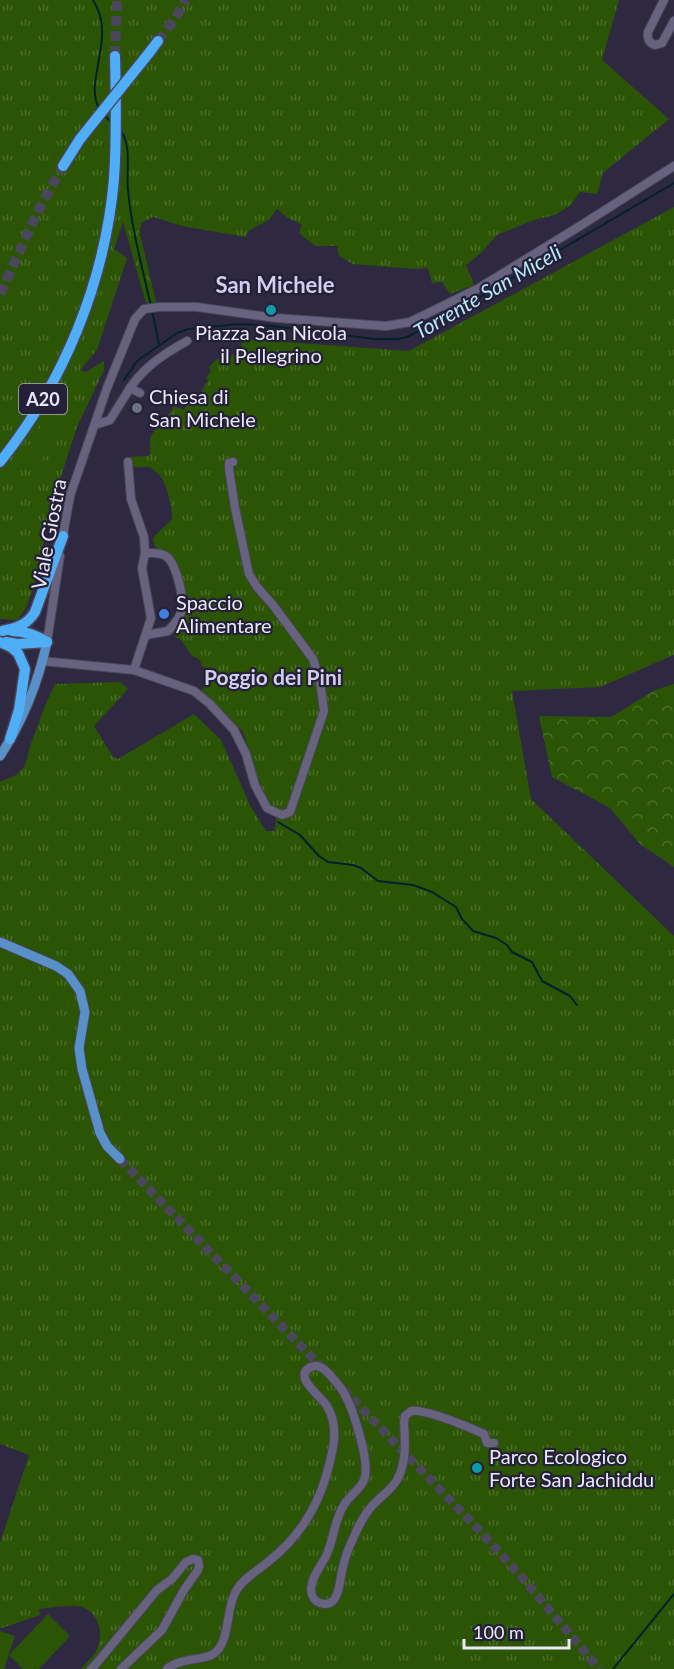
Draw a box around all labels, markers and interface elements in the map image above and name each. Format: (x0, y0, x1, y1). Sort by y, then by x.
water label: Torrente San Miceli (409, 238, 565, 343)
district label: San Michele (215, 271, 335, 298)
marker: Piazza San Nicola il Pellegrino (264, 303, 278, 317)
place label: Piazza San Nicola il Pellegrino (195, 320, 347, 367)
road number: A20 (19, 384, 67, 414)
place label: Chiesa di San Michele (149, 384, 256, 431)
marker: Chiesa di San Michele (130, 401, 144, 415)
street label: Viale Giostra (26, 477, 70, 591)
place label: Spaccio Alimentare (176, 590, 272, 637)
marker: Spaccio Alimentare (157, 607, 171, 621)
district label: Poggio dei Pini (204, 664, 342, 689)
place label: Parco Ecologico Forte San Jachiddu (489, 1444, 654, 1491)
marker: Parco Ecologico Forte San Jachiddu (470, 1461, 484, 1475)
scale bar (464, 1612, 569, 1650)
text: 100 m (473, 1621, 524, 1643)

